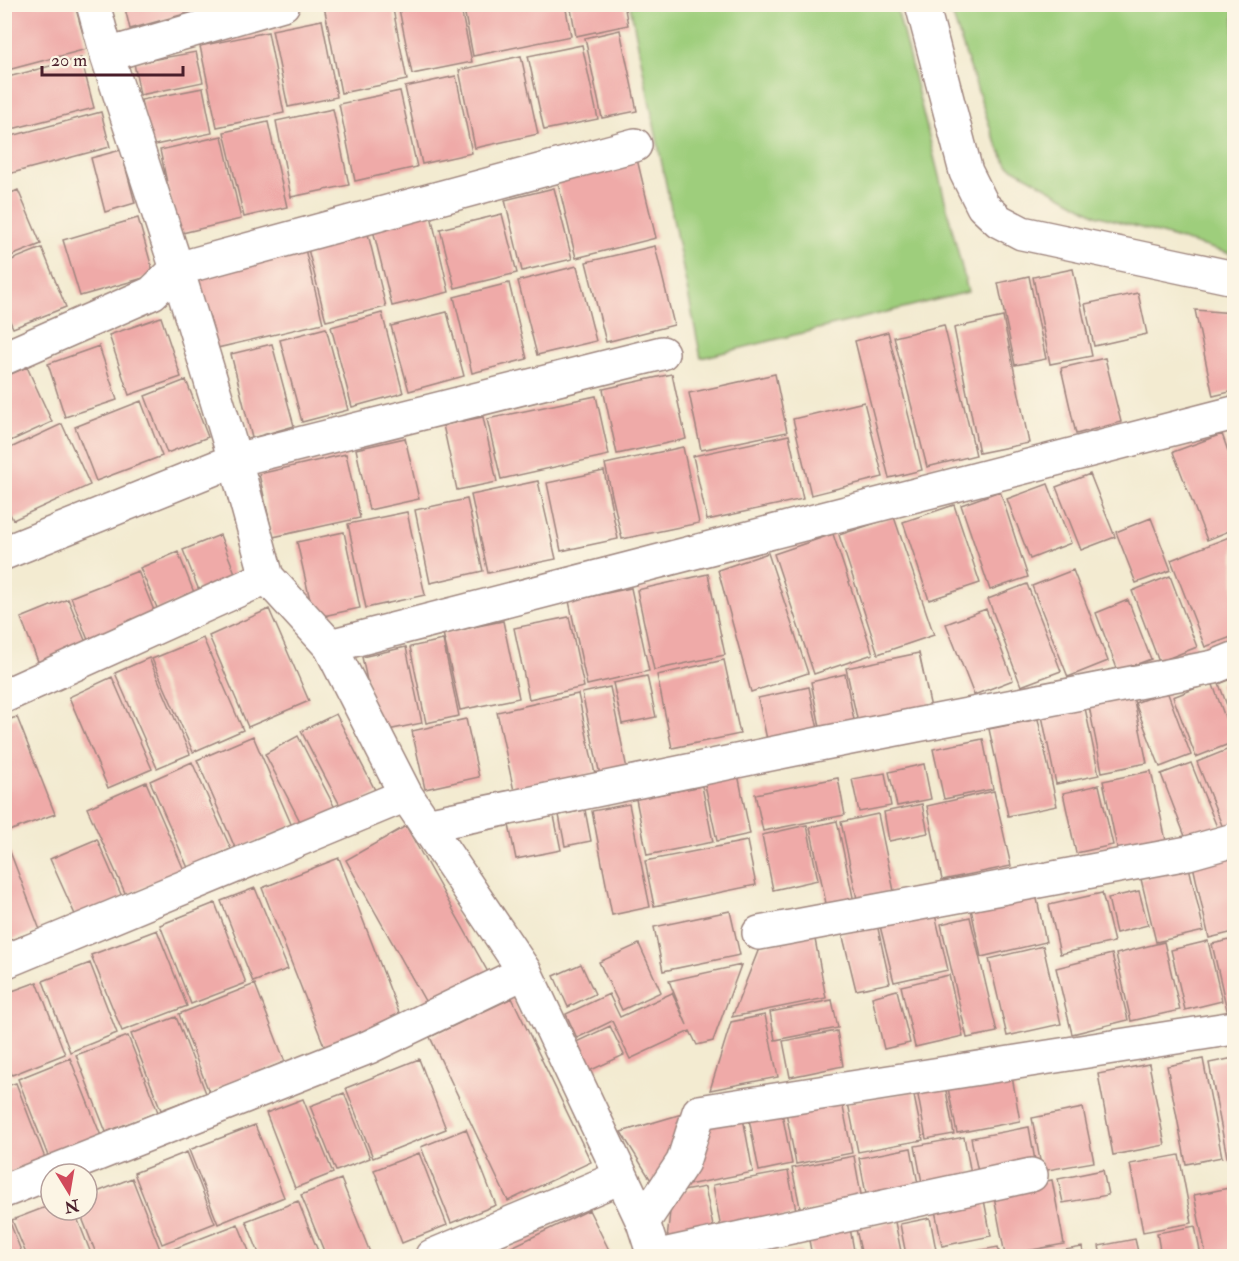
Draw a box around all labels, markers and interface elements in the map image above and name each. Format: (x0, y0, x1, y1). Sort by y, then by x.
scale bar (42, 39, 183, 77)
text: 20 m (51, 49, 87, 72)
north arrow (39, 1162, 99, 1222)
text: N (62, 1194, 82, 1217)

